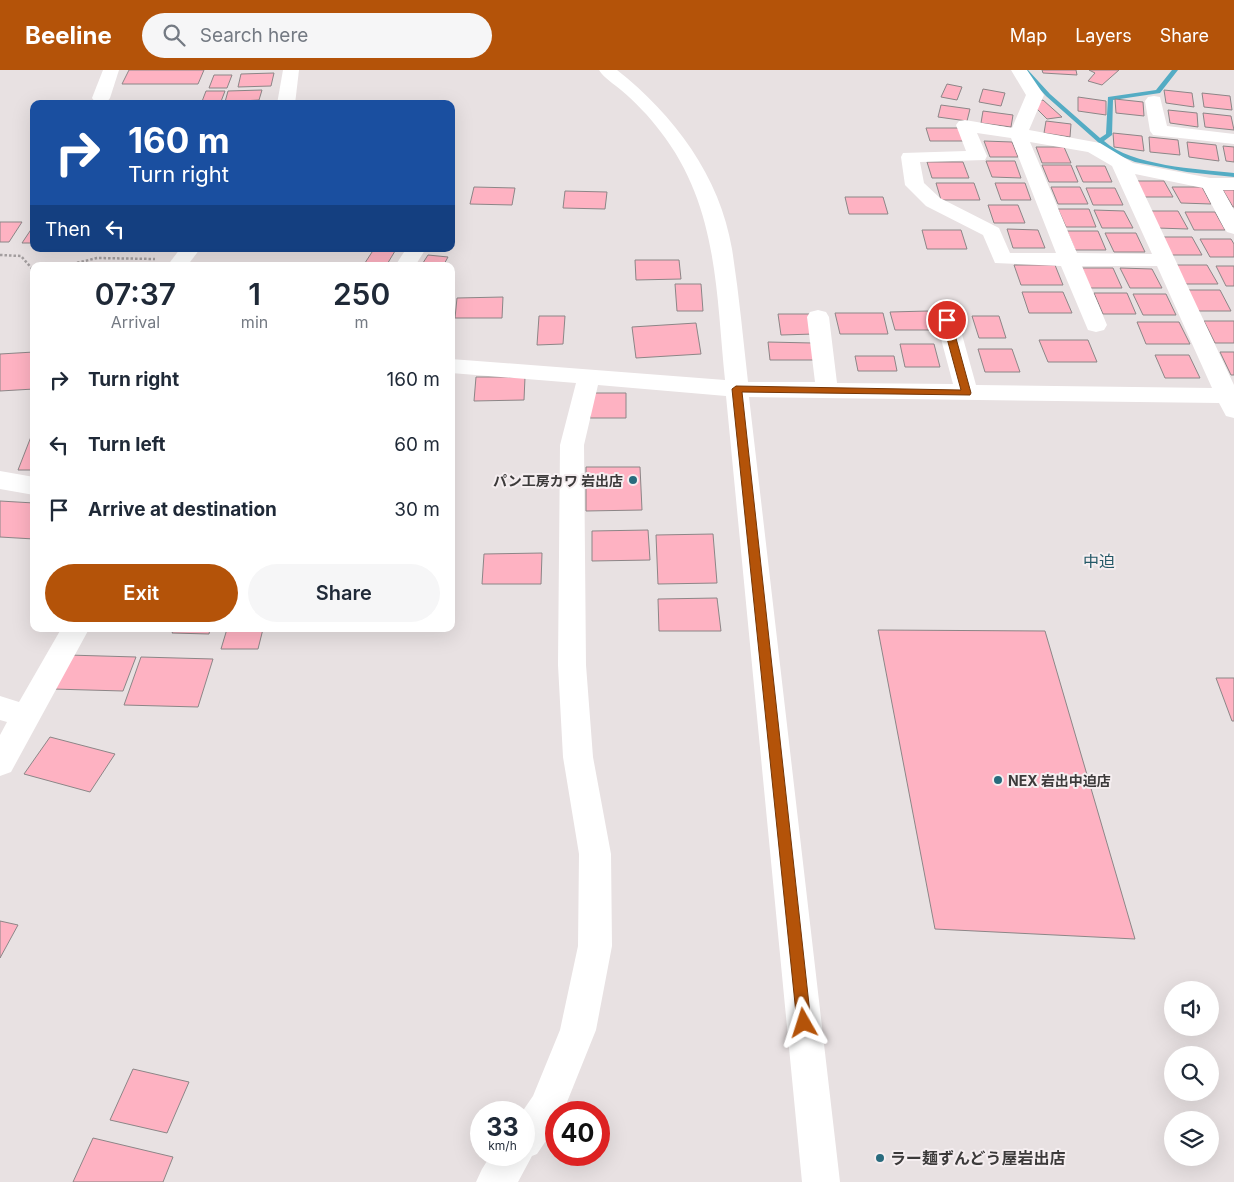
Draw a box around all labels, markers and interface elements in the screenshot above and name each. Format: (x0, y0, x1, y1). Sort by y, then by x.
search box (142, 13, 492, 58)
text: Beeline (25, 21, 112, 50)
icon: search (160, 21, 188, 49)
text: Search here (200, 24, 308, 47)
text: Map (1010, 25, 1047, 46)
text: Layers (1075, 25, 1132, 46)
text: Share (1160, 25, 1209, 46)
text: 160 m (128, 119, 230, 161)
icon: right (45, 120, 110, 185)
text: Turn right (128, 161, 229, 187)
icon: left (101, 215, 129, 243)
text: Then (45, 218, 91, 241)
text: 07:37 (95, 276, 176, 312)
text: 1 (248, 276, 261, 312)
text: 250 (333, 276, 390, 312)
pin (926, 299, 968, 341)
icon: arrive (933, 306, 961, 334)
text: Arrival (111, 312, 160, 332)
text: min (241, 312, 268, 332)
text: m (355, 312, 369, 332)
icon: right (45, 366, 73, 394)
text: Turn right (88, 368, 179, 391)
text: 160 m (387, 368, 440, 391)
icon: left (45, 431, 73, 459)
text: Turn left (88, 433, 166, 456)
text: 60 m (394, 433, 440, 456)
place label: パン工房カワ 岩出店 (493, 472, 623, 489)
marker: パン工房カワ 岩出店 (627, 474, 639, 486)
icon: arrive (45, 496, 73, 524)
text: Arrive at destination (88, 498, 277, 521)
text: 30 m (394, 498, 440, 521)
district label: 中迫 (1083, 551, 1115, 571)
button: Exit (45, 564, 238, 622)
button: Share (248, 564, 440, 622)
place label: NEX 岩出中迫店 (1008, 772, 1111, 789)
marker: NEX 岩出中迫店 (992, 774, 1004, 786)
map controls (1164, 981, 1219, 1166)
button: sound (1164, 981, 1219, 1036)
position arrow (777, 996, 829, 1048)
button: search (1164, 1046, 1219, 1101)
speed limit sign: 40 (545, 1101, 610, 1166)
button: layers (1164, 1111, 1219, 1166)
text: 33 (486, 1112, 519, 1142)
text: km/h (488, 1138, 517, 1153)
place label: ラー麺ずんどう屋岩出店 (890, 1148, 1066, 1168)
marker: ラー麺ずんどう屋岩出店 (874, 1152, 886, 1164)

